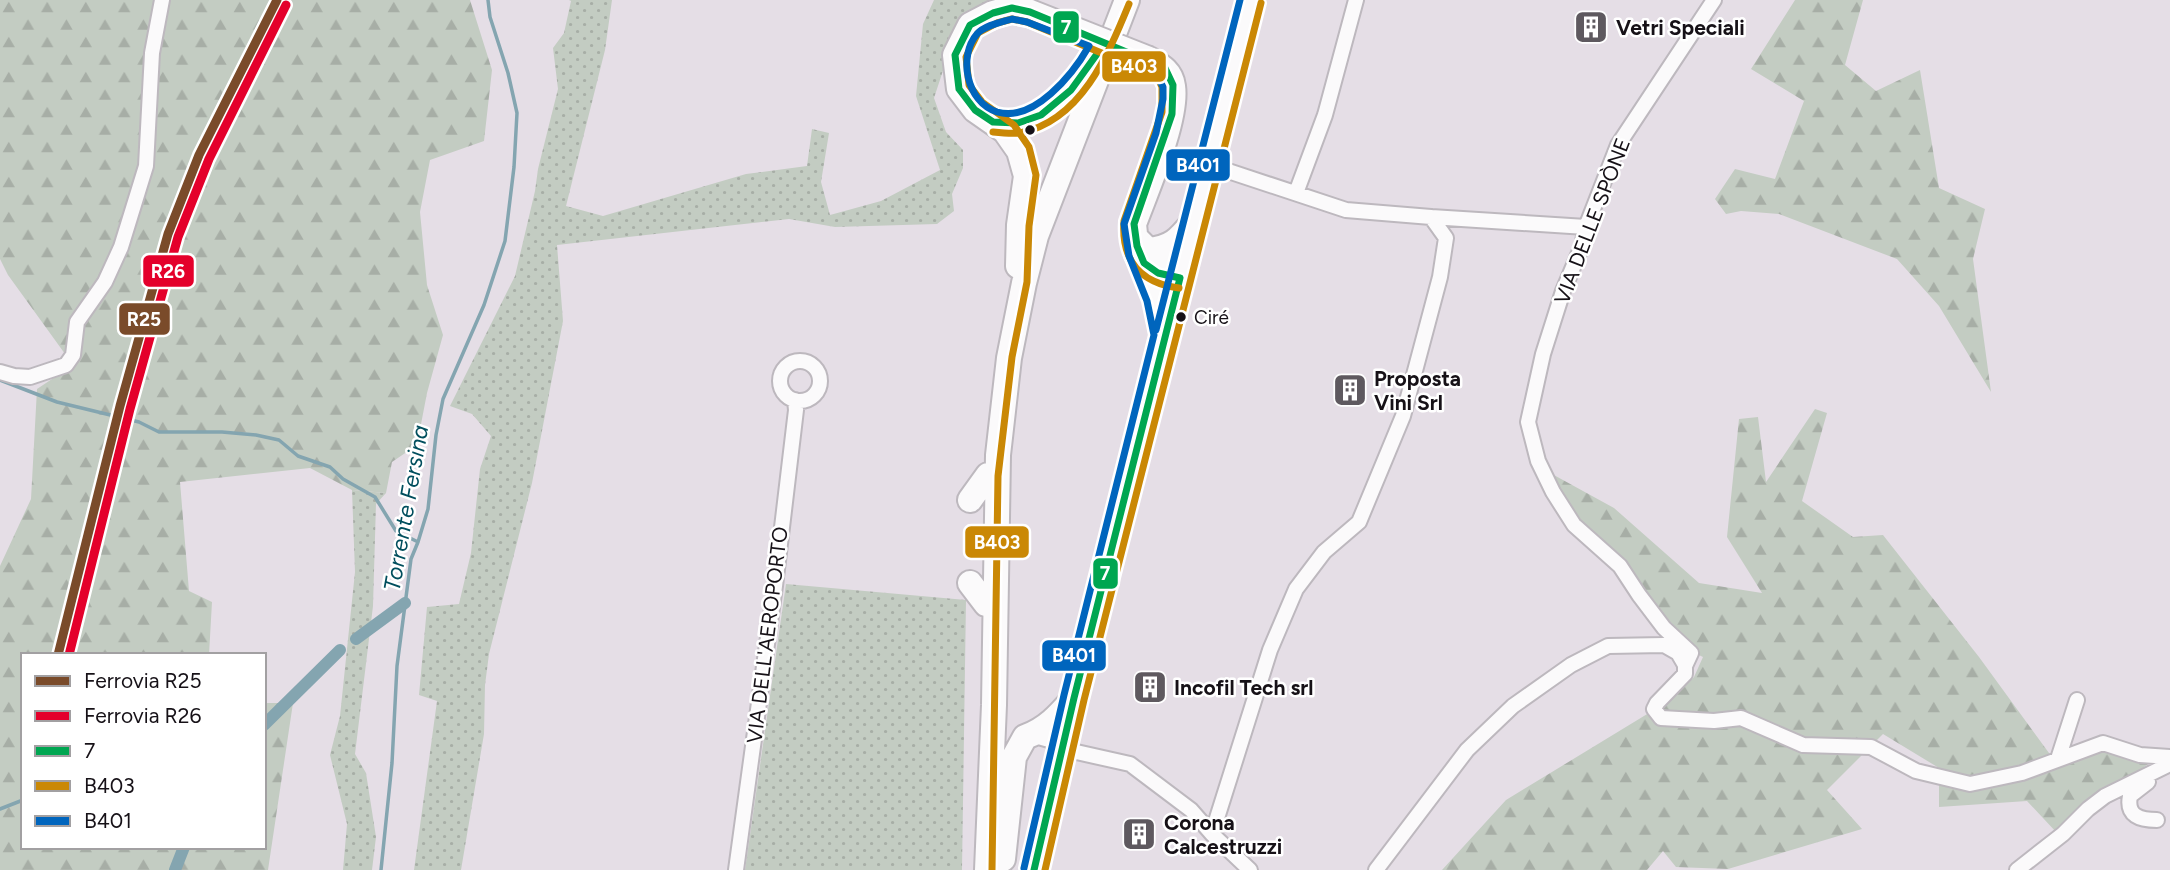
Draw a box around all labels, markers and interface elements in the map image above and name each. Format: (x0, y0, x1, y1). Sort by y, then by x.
building icon: Vetri Speciali (1572, 8, 1610, 46)
line badge: 7 (1052, 10, 1080, 44)
place label: Vetri Speciali (1616, 15, 1745, 40)
text: 7 (1061, 16, 1071, 39)
line badge: B403 (1101, 50, 1167, 83)
text: B403 (1111, 55, 1157, 78)
unlabelled marker (1023, 123, 1037, 137)
street label: VIA DELLE SPÒNE (1549, 134, 1635, 308)
line badge: B401 (1165, 148, 1231, 182)
text: B401 (1176, 154, 1220, 177)
line badge: R26 (142, 254, 195, 288)
text: R26 (151, 260, 185, 283)
line badge: R25 (118, 302, 171, 336)
place label: Ciré (1194, 306, 1229, 329)
text: R25 (127, 308, 161, 331)
marker: Ciré (1174, 310, 1188, 324)
place label: Proposta Vini Srl (1374, 366, 1461, 415)
building icon: Proposta Vini Srl (1331, 371, 1369, 409)
water label: Torrente Fersina (378, 423, 434, 593)
street label: VIA DELL'AEROPORTO (741, 525, 793, 745)
line badge: B403 (964, 525, 1030, 559)
text: B403 (974, 531, 1020, 554)
line badge: 7 (1092, 557, 1119, 590)
text: 7 (1100, 562, 1110, 585)
line badge: B401 (1041, 639, 1107, 672)
text: B401 (1052, 644, 1096, 667)
legend (21, 653, 266, 849)
text: Ferrovia R25 (84, 668, 202, 693)
building icon: Incofil Tech srl (1131, 668, 1169, 706)
place label: Incofil Tech srl (1174, 675, 1313, 700)
text: Ferrovia R26 (84, 703, 201, 728)
text: 7 (84, 738, 95, 763)
text: B403 (84, 773, 135, 798)
text: B401 (84, 808, 132, 833)
place label: Corona Calcestruzzi (1164, 810, 1282, 859)
building icon: Corona Calcestruzzi (1120, 815, 1158, 853)

